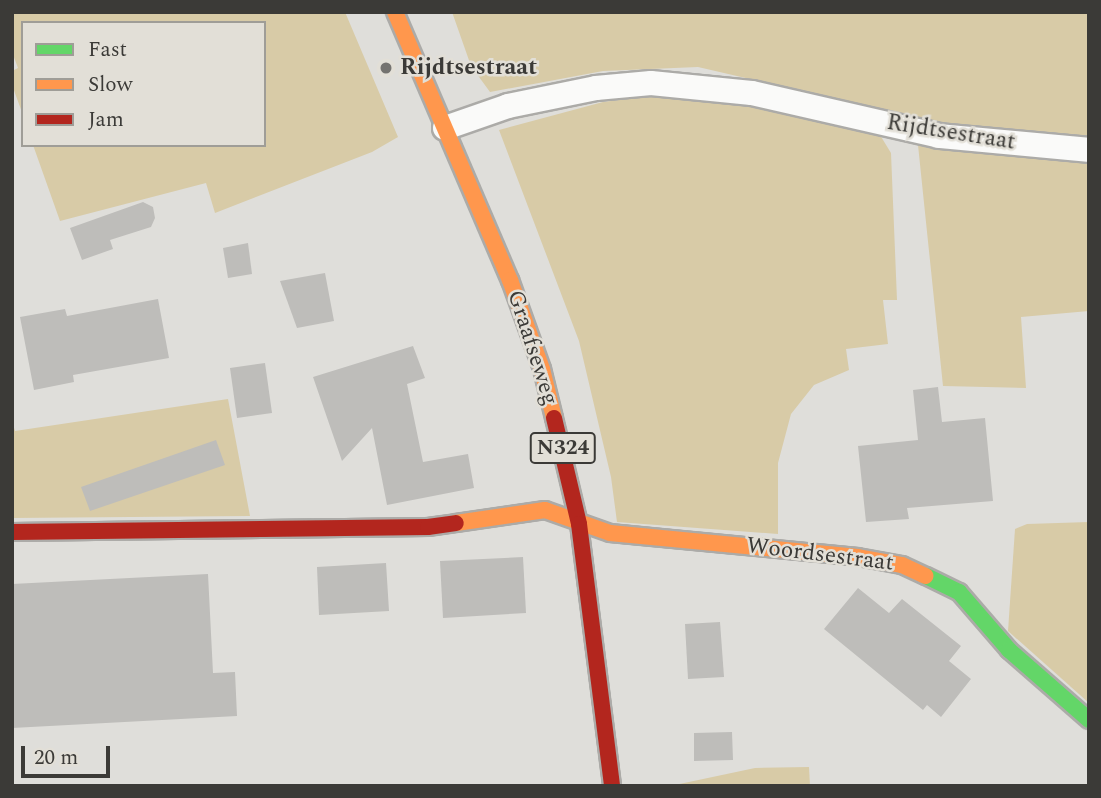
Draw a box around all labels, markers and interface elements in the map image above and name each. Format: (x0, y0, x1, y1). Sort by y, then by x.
legend (21, 21, 266, 147)
text: Fast (88, 34, 127, 66)
place label: Rijdtsestraat (400, 54, 537, 82)
marker: Rijdtsestraat (378, 60, 394, 76)
text: Slow (88, 69, 132, 101)
text: Jam (88, 104, 124, 136)
street label: Rijdtsestraat (885, 109, 1017, 157)
street label: Graafseweg (500, 287, 564, 409)
road number: N324 (530, 430, 596, 466)
street label: Woordsestraat (745, 532, 895, 578)
scale bar (24, 732, 114, 776)
text: 20 m (34, 742, 78, 774)

